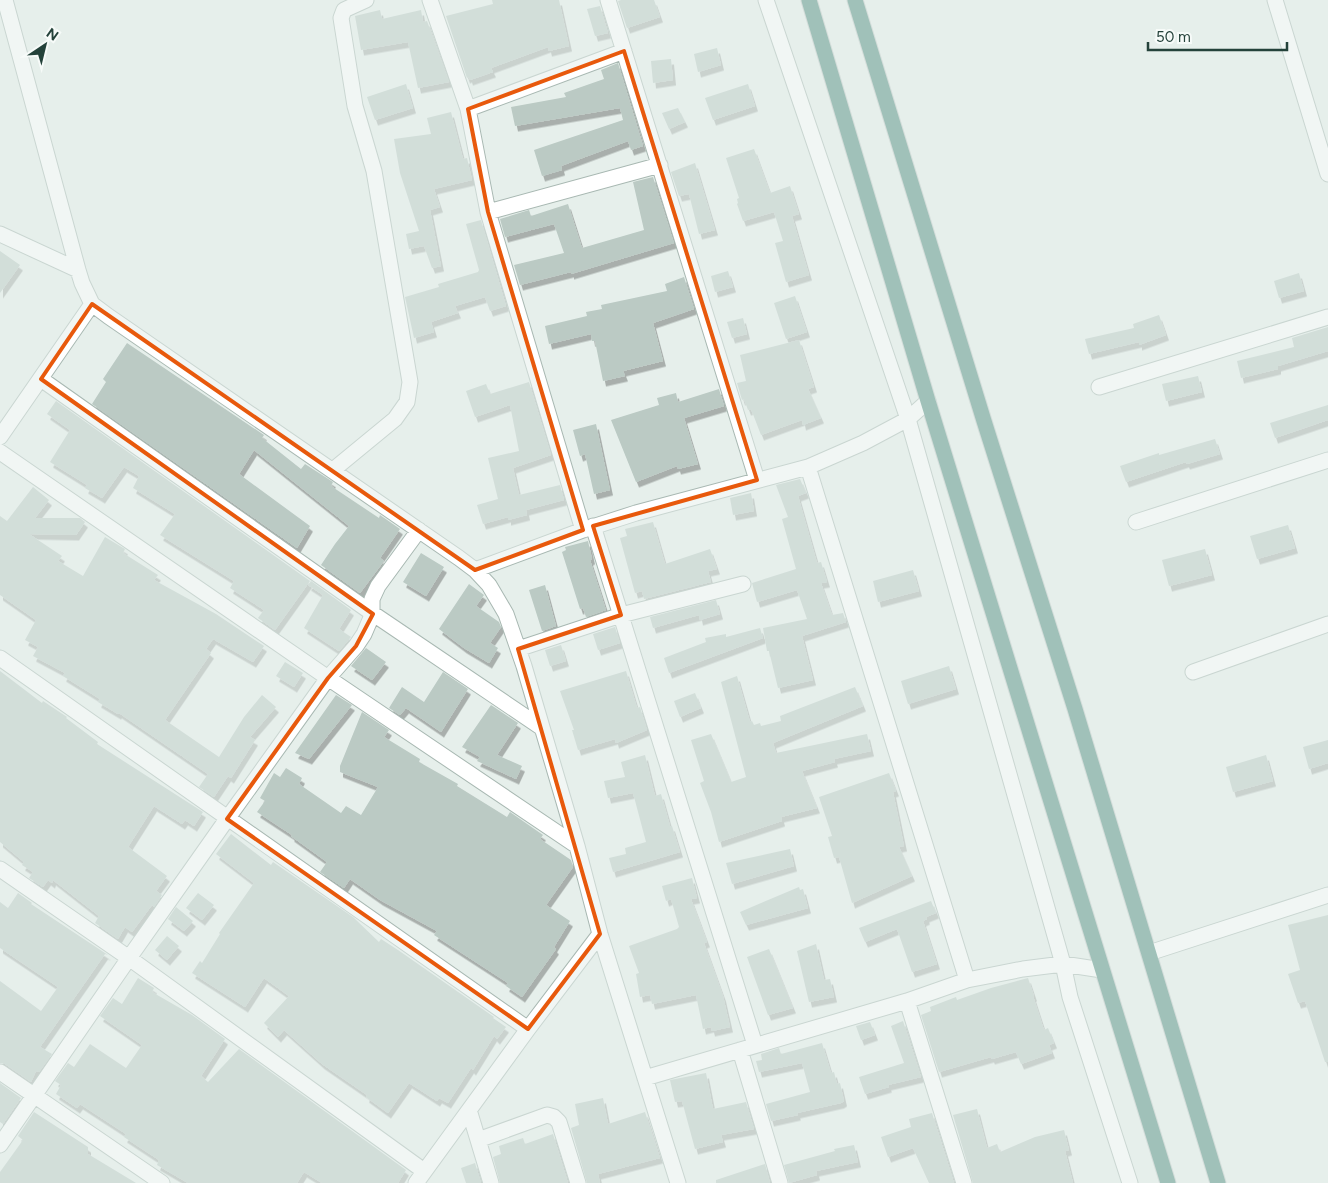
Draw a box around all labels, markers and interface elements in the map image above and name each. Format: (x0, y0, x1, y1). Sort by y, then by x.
north arrow (20, 20, 70, 70)
scale bar (1148, 20, 1287, 52)
text: N (43, 25, 61, 45)
text: 50 m (1156, 28, 1191, 46)

